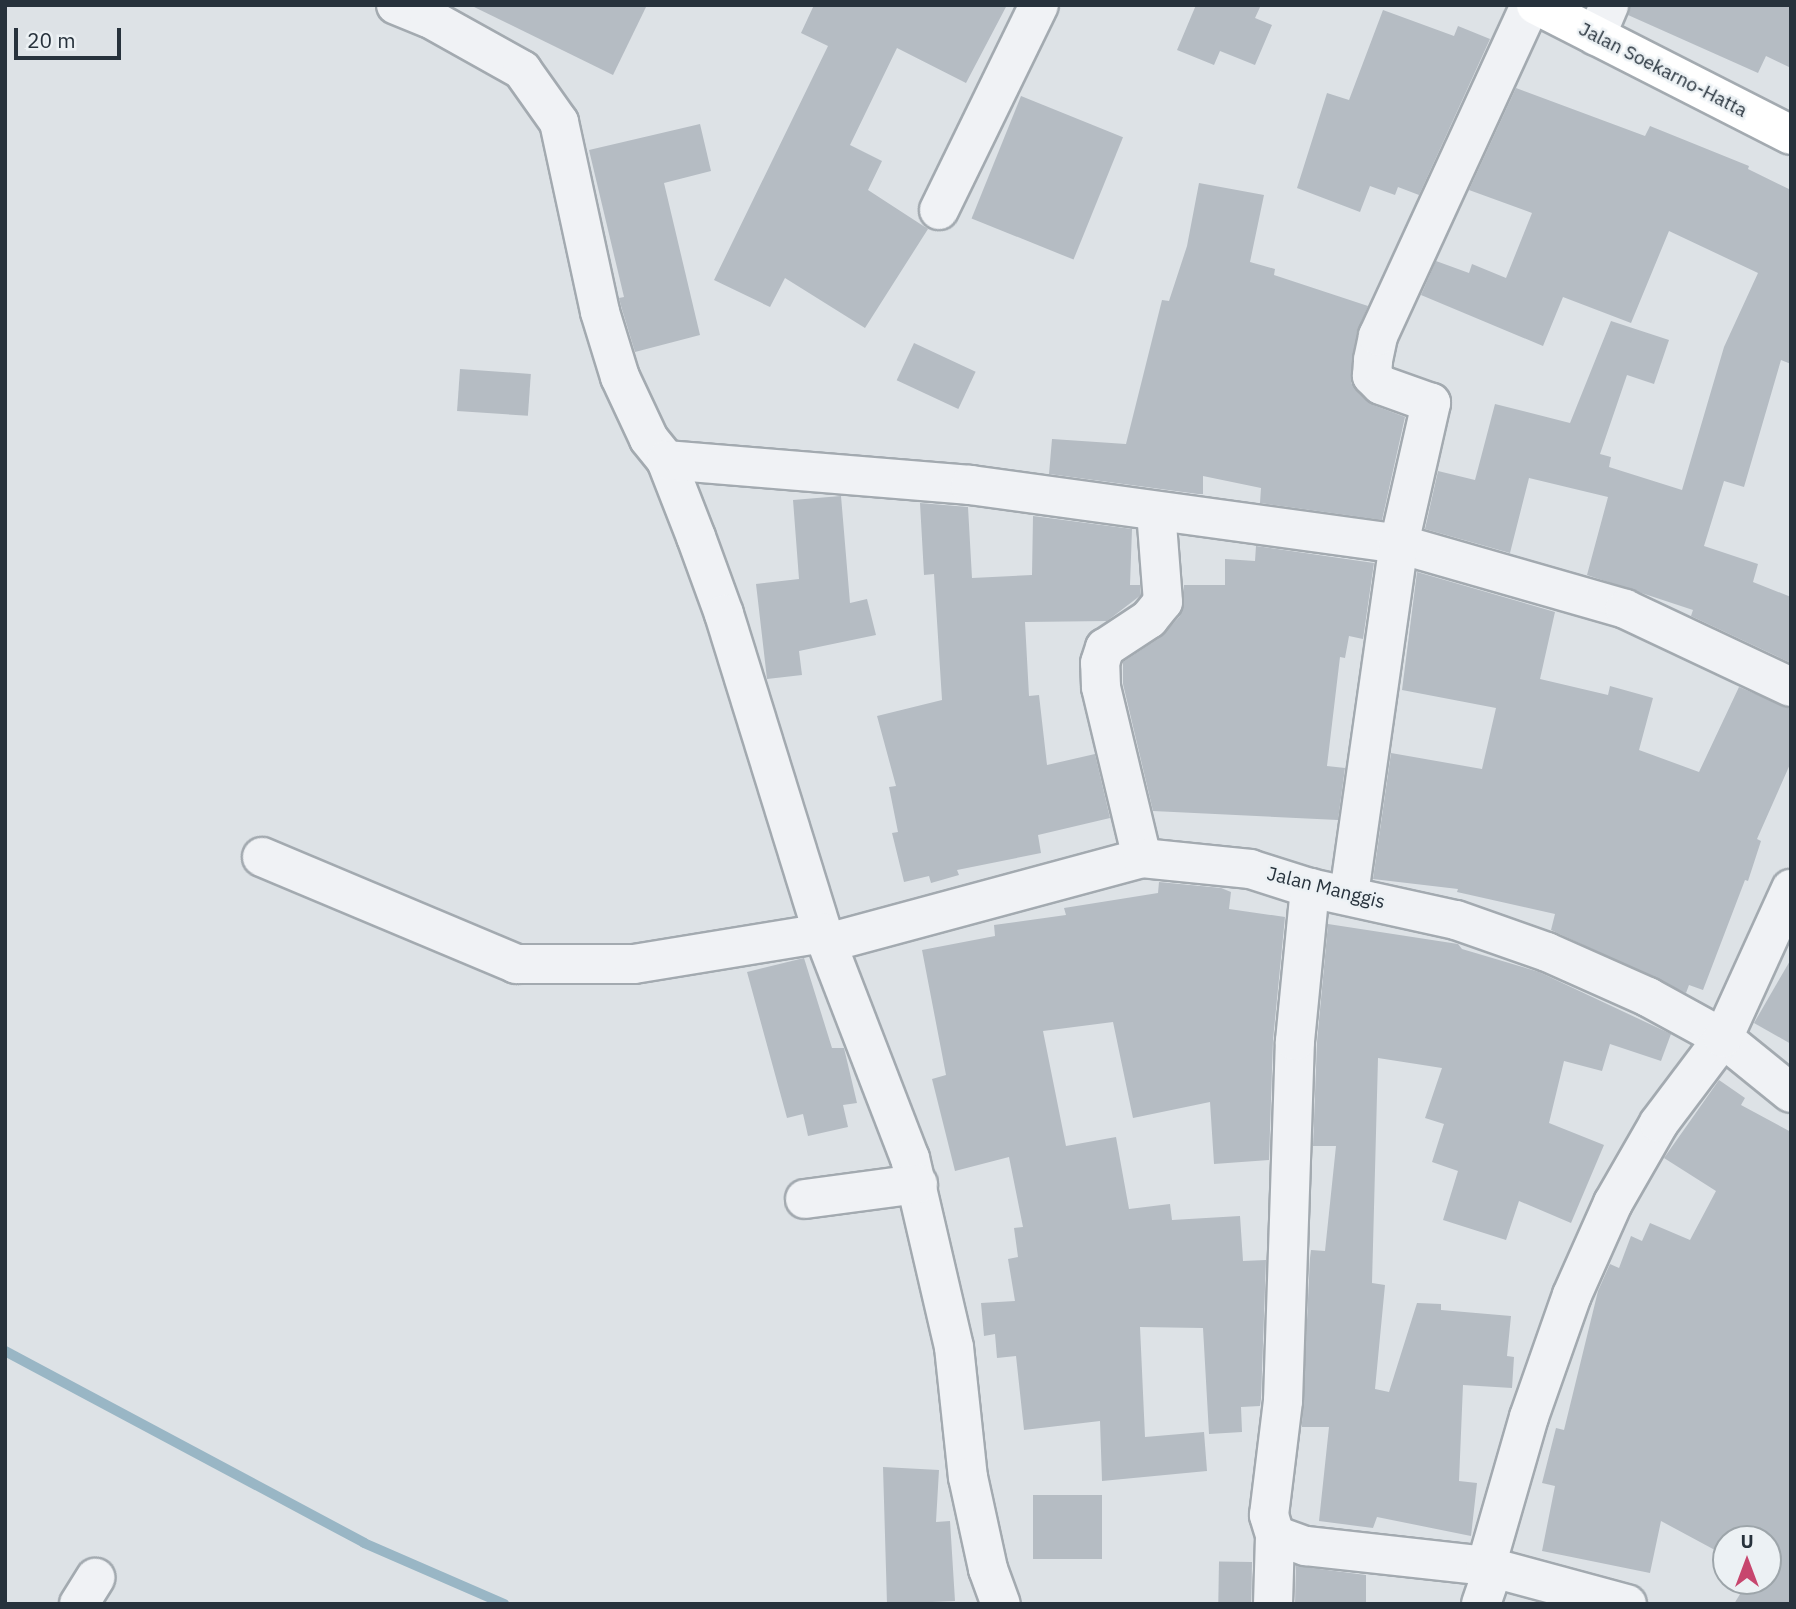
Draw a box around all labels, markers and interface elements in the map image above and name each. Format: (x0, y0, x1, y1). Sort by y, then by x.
scale bar (18, 14, 124, 58)
street label: Jalan Soekarno-Hatta (1575, 18, 1751, 122)
text: 20 m (27, 26, 76, 54)
street label: Jalan Manggis (1265, 862, 1387, 914)
north arrow (1712, 1525, 1782, 1595)
text: U (1740, 1529, 1754, 1553)

